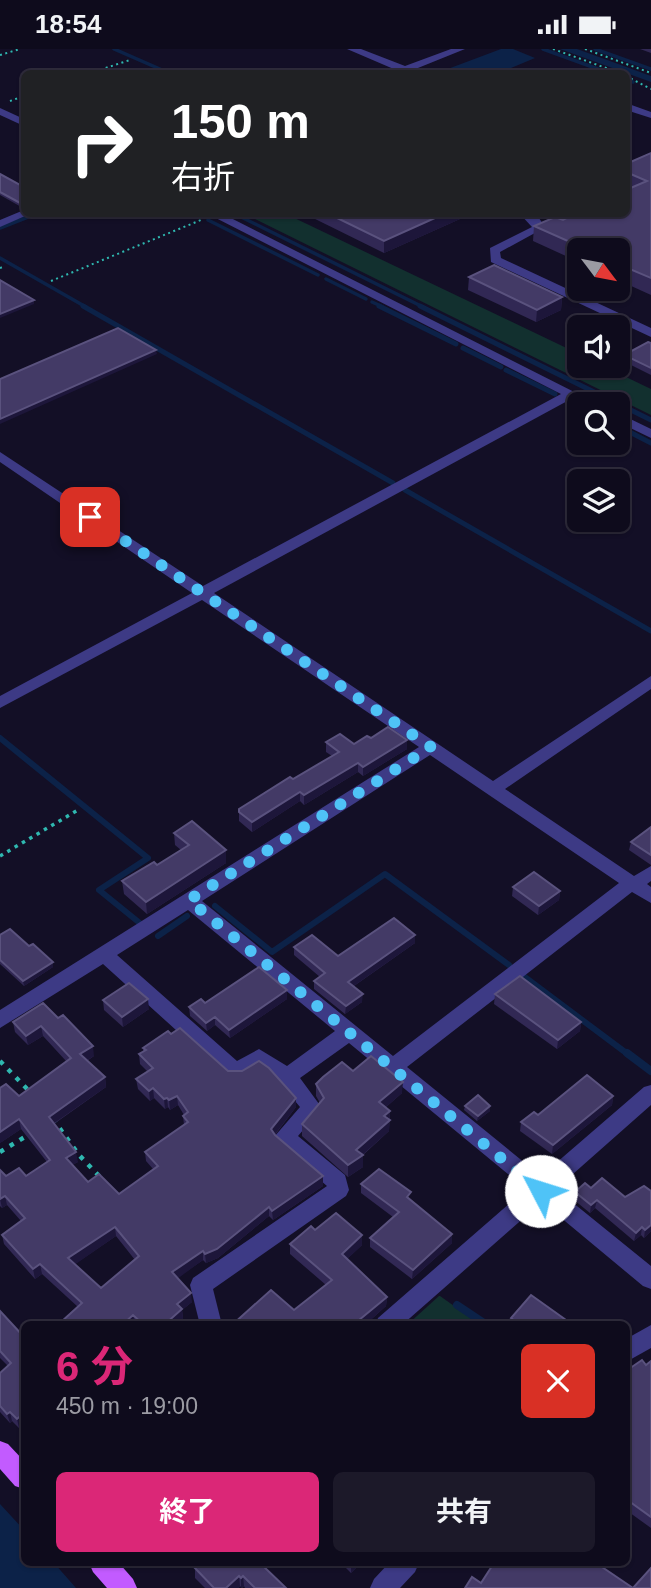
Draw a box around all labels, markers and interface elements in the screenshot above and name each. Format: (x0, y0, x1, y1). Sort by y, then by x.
text: 18:54 (35, 9, 102, 39)
text: 150 m (171, 94, 310, 148)
icon: right (56, 98, 147, 189)
text: 右折 (171, 159, 235, 195)
north arrow (567, 238, 630, 301)
map controls (567, 238, 630, 532)
button: sound (567, 315, 630, 378)
button: search (567, 392, 630, 455)
button: layers (567, 469, 630, 532)
pin (60, 487, 120, 547)
icon: arrive (71, 498, 109, 536)
position arrow (504, 1154, 578, 1228)
text: 6 分 (56, 1343, 133, 1390)
button: close (521, 1344, 595, 1418)
text: 450 m · 19:00 (56, 1393, 198, 1419)
button: 終了 (56, 1472, 319, 1552)
button: 共有 (333, 1472, 595, 1552)

